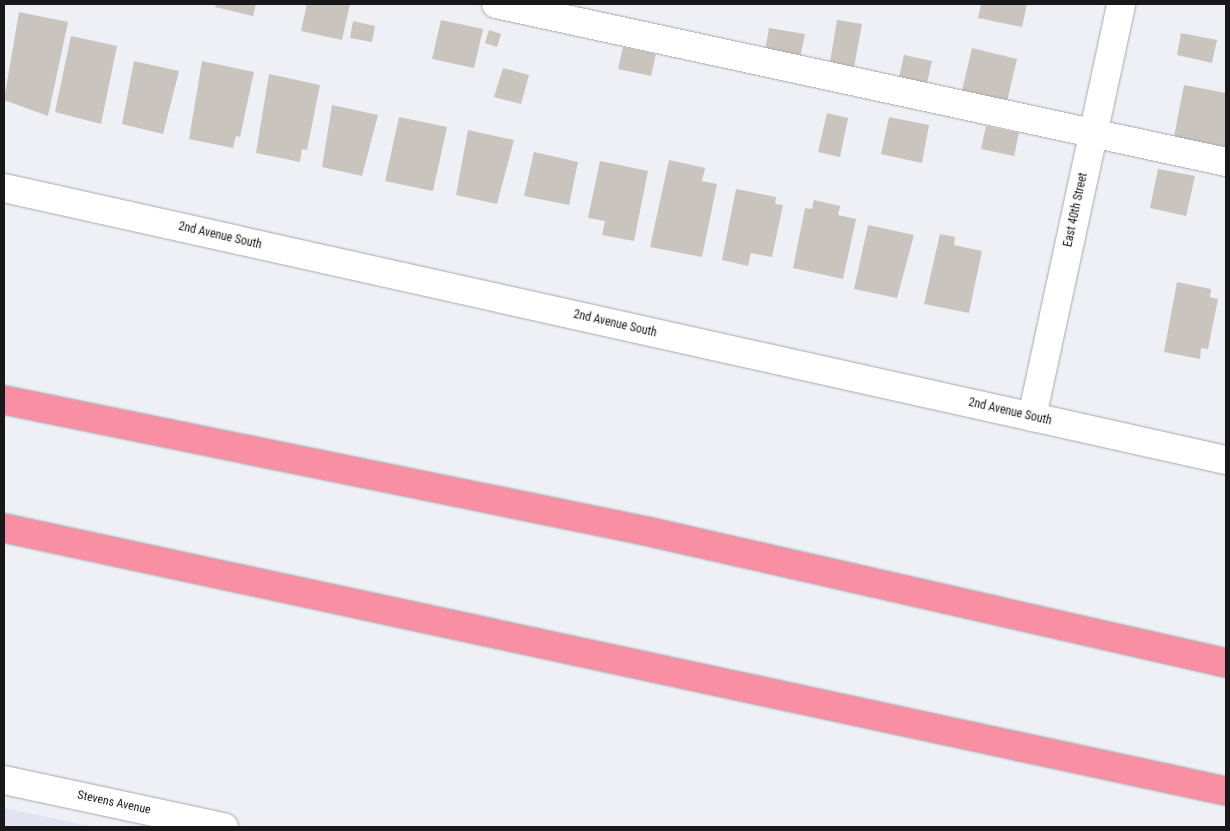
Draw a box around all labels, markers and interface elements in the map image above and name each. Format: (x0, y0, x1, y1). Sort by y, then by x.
street label: East 40th Street (1061, 172, 1091, 248)
street label: 2nd Avenue South (177, 219, 263, 253)
street label: 2nd Avenue South (572, 307, 658, 341)
street label: 2nd Avenue South (967, 395, 1053, 429)
street label: Stevens Avenue (76, 788, 152, 818)

